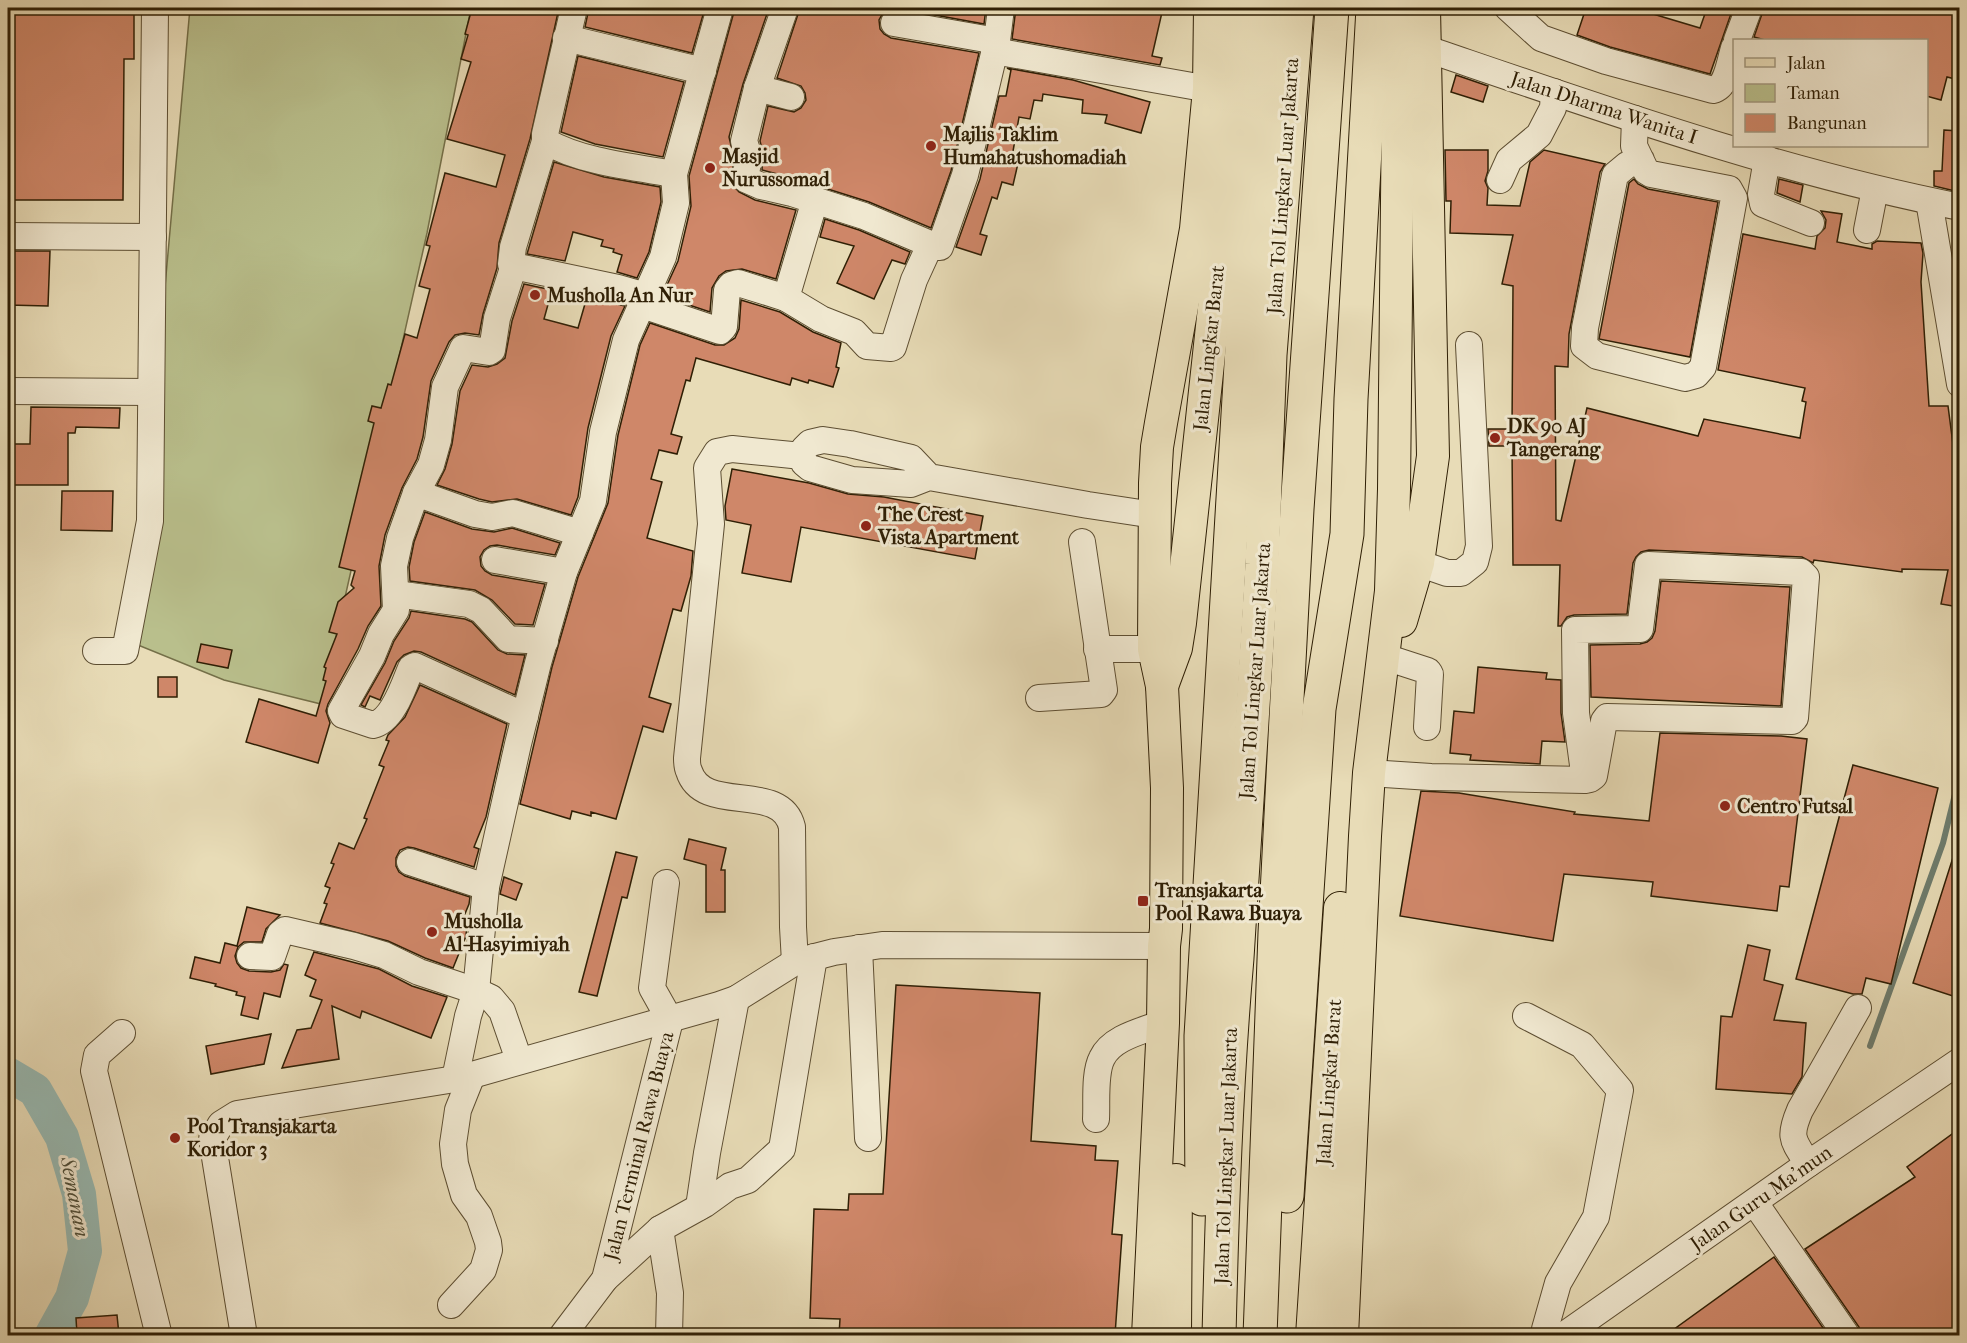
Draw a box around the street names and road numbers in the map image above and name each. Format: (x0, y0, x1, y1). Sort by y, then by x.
street label: Jalan Tol Lingkar Luar Jakarta (1262, 56, 1303, 317)
street label: Jalan Dharma Wanita I (1506, 66, 1700, 149)
street label: Jalan Lingkar Barat (1189, 264, 1229, 434)
street label: Jalan Tol Lingkar Luar Jakarta (1234, 541, 1275, 802)
street label: Jalan Lingkar Barat (1312, 998, 1346, 1168)
street label: Jalan Tol Lingkar Luar Jakarta (1210, 1026, 1242, 1287)
street label: Jalan Terminal Rawa Buaya (599, 1028, 679, 1265)
street label: Jalan Guru Ma'mun (1684, 1140, 1837, 1257)

